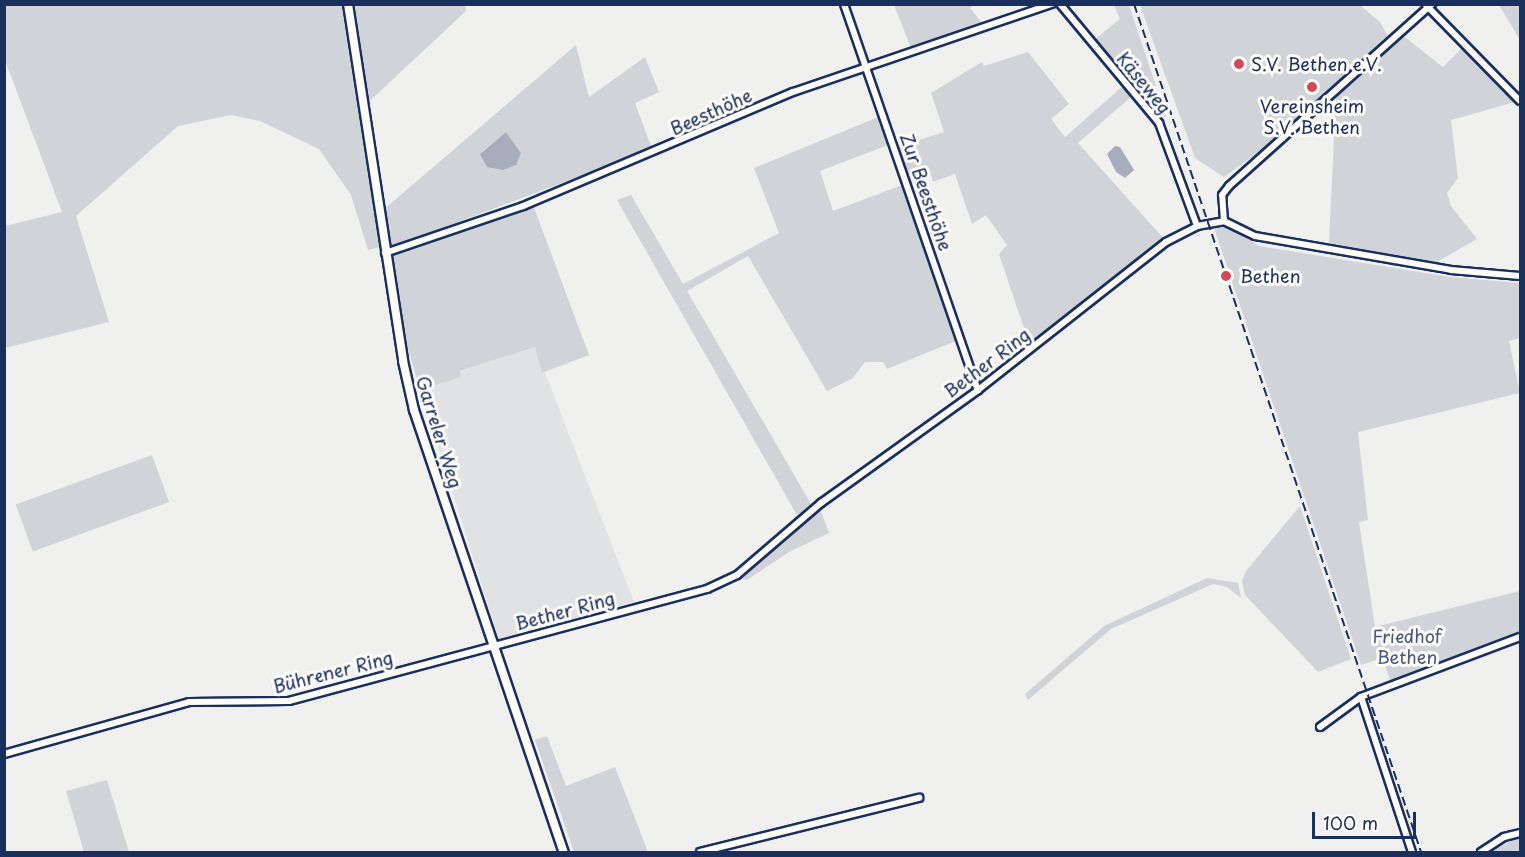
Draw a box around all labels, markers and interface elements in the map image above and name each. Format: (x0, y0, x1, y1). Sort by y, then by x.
street label: Käseweg (1113, 48, 1175, 118)
place label: S.V. Bethen e.V. (1251, 53, 1384, 75)
marker: S.V. Bethen e.V. (1232, 57, 1246, 71)
marker: Vereinsheim S.V. Bethen (1305, 80, 1319, 94)
street label: Beesthöhe (667, 84, 755, 140)
place label: Vereinsheim S.V. Bethen (1260, 96, 1364, 138)
street label: Zur Beesthöhe (896, 130, 956, 254)
place label: Bethen (1240, 265, 1300, 287)
marker: Bethen (1217, 267, 1235, 285)
street label: Bether Ring (940, 324, 1034, 402)
street label: Garreler Weg (412, 373, 466, 491)
street label: Bether Ring (513, 587, 617, 635)
park label: Friedhof Bethen (1372, 626, 1442, 668)
street label: Bührener Ring (270, 647, 396, 697)
scale bar (1315, 800, 1418, 838)
text: 100 m (1323, 809, 1378, 836)

